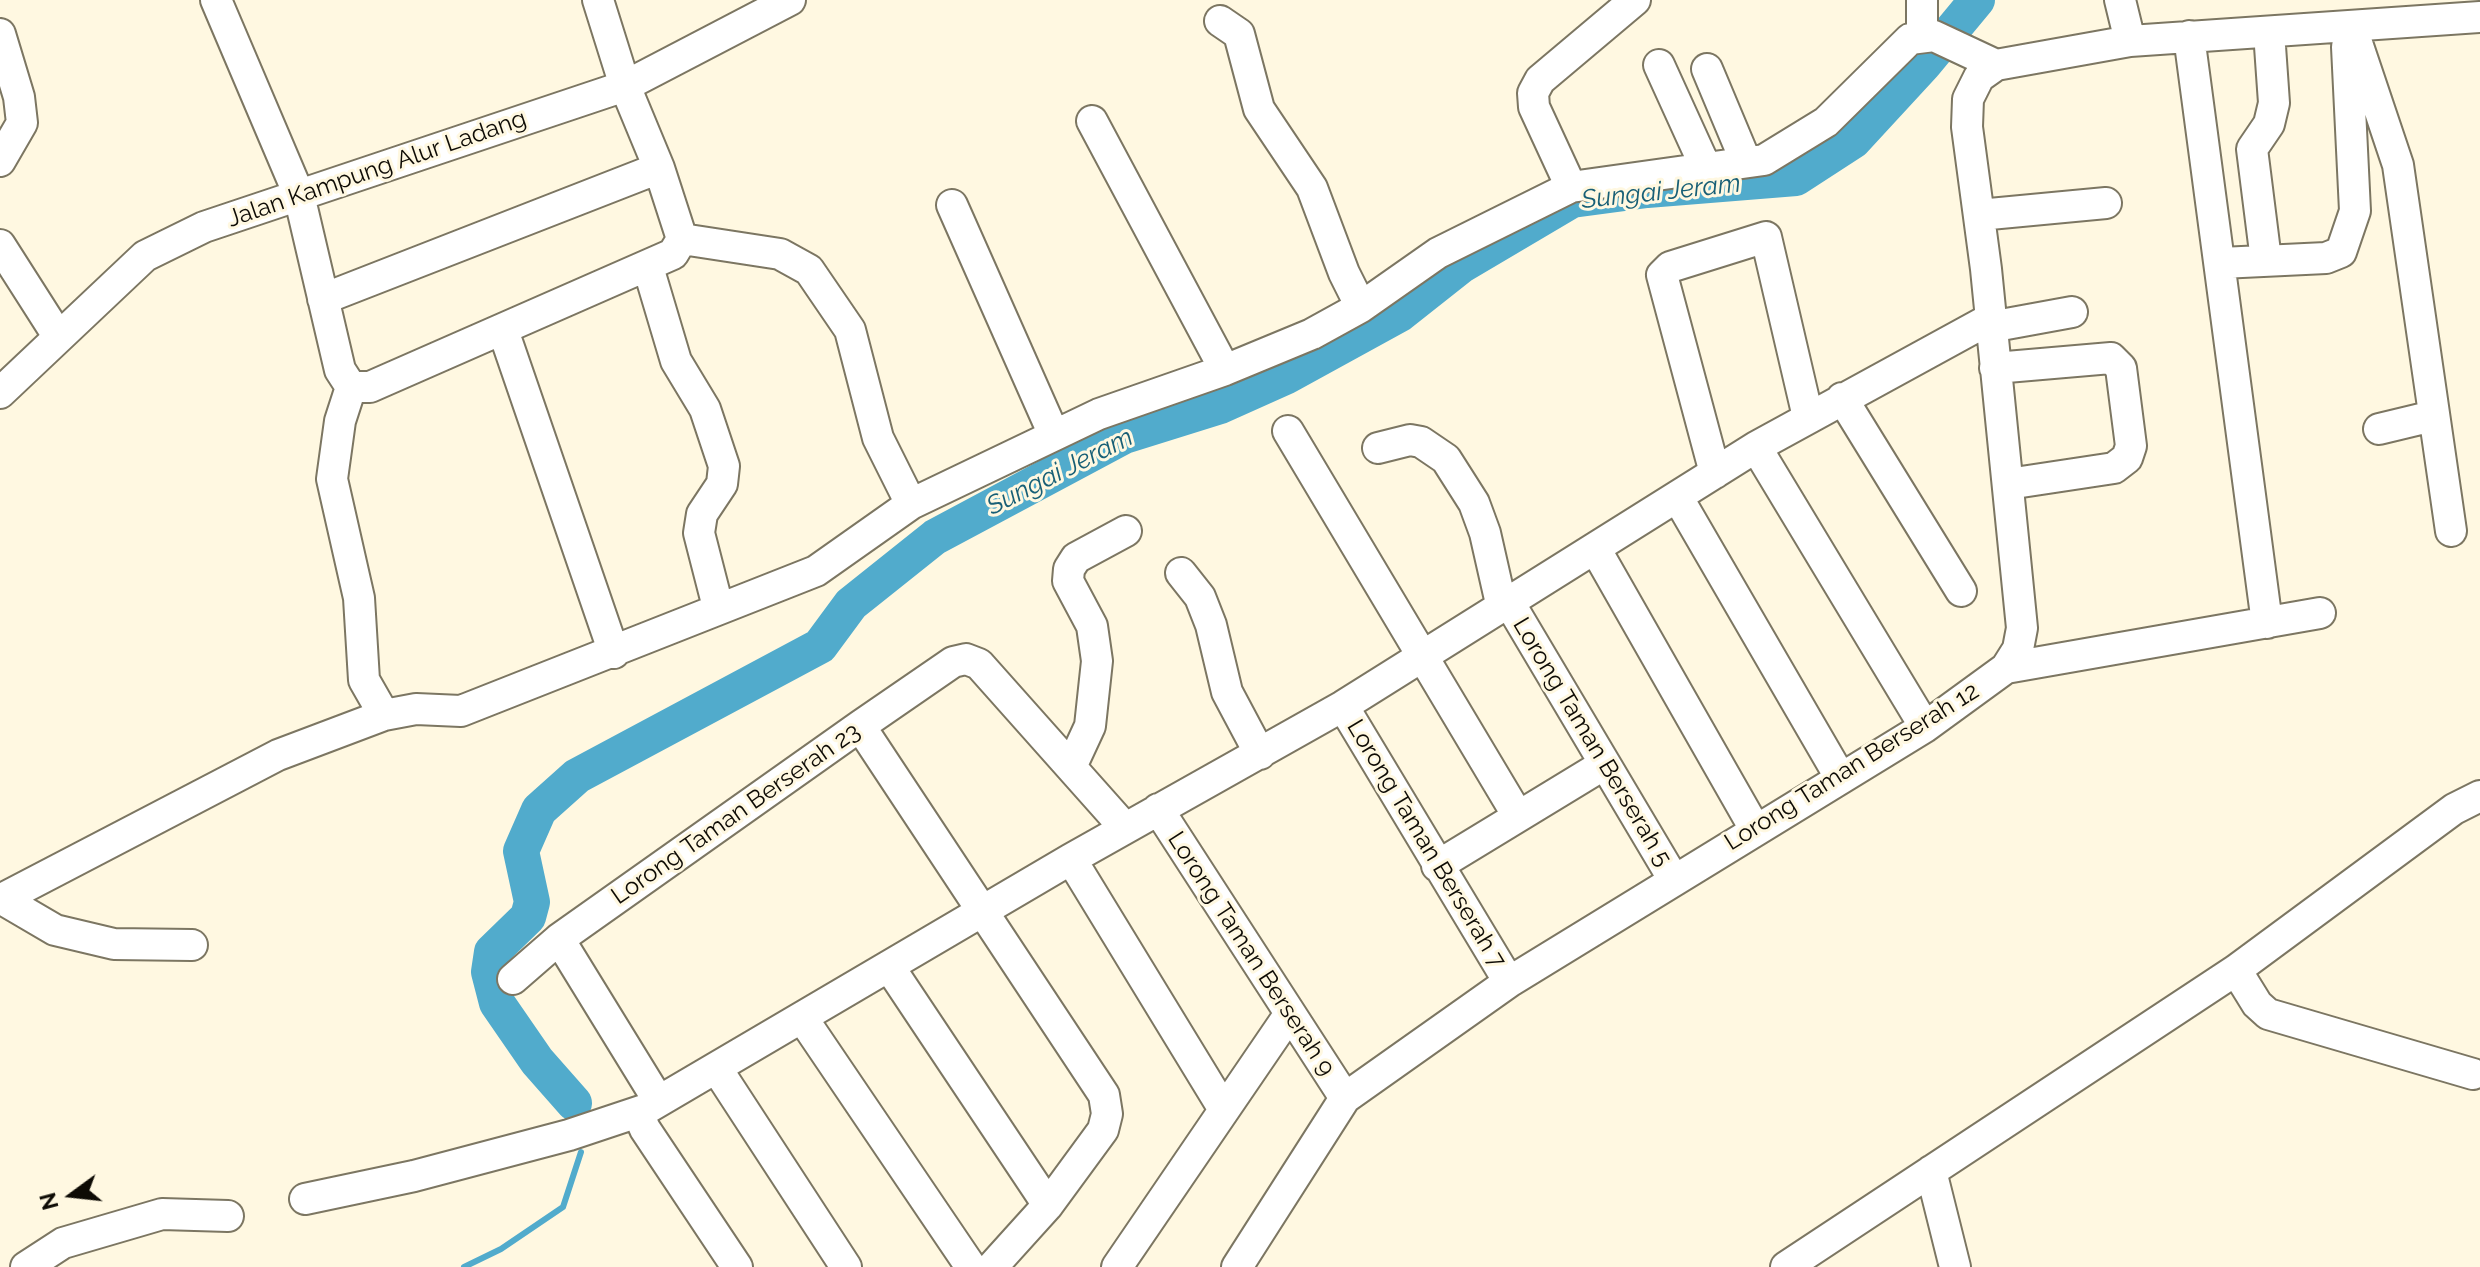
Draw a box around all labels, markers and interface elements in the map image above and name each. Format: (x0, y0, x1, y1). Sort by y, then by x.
street label: Jalan Kampung Alur Ladang (224, 104, 530, 234)
water label: Sungai Jeram (1580, 168, 1742, 216)
water label: Sungai Jeram (982, 422, 1138, 522)
street label: Lorong Taman Berserah 5 (1506, 613, 1678, 871)
street label: Lorong Taman Berserah 12 (1720, 677, 1984, 857)
street label: Lorong Taman Berserah 7 (1340, 715, 1512, 973)
street label: Lorong Taman Berserah 23 (606, 717, 866, 911)
street label: Lorong Taman Berserah 9 (1161, 826, 1341, 1082)
north arrow (32, 1155, 112, 1235)
text: N (34, 1190, 64, 1213)

